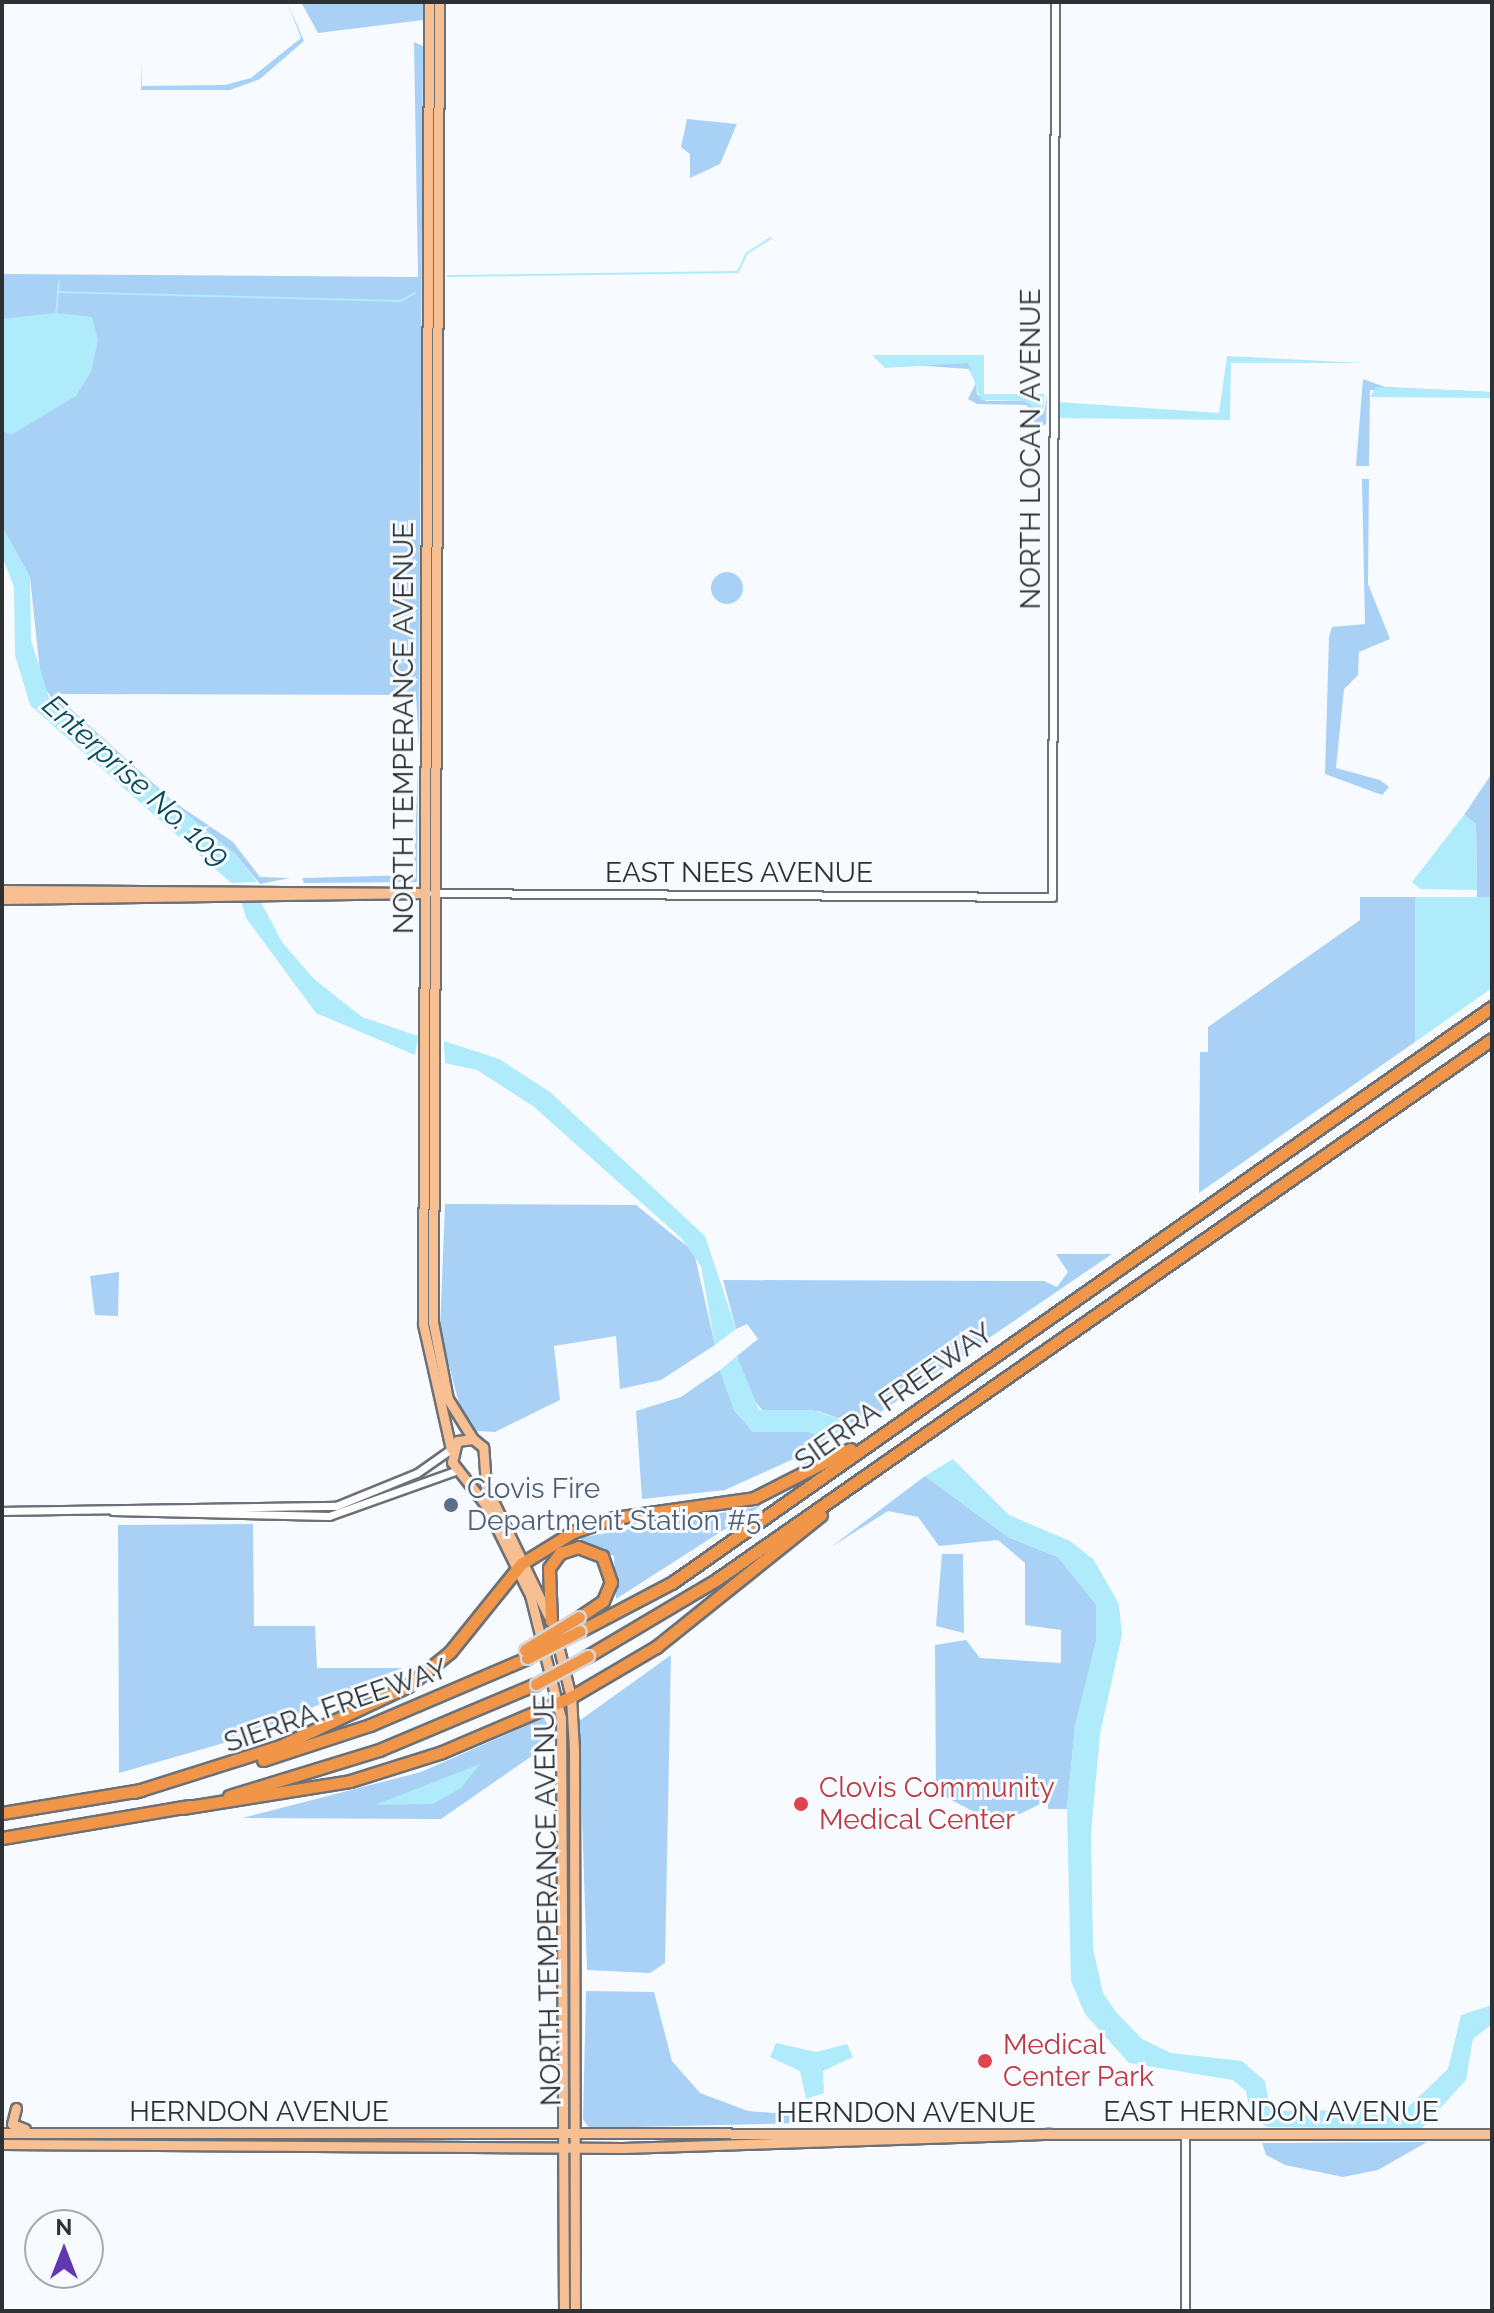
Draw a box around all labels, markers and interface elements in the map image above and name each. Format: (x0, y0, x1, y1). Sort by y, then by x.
street label: NORTH LOCAN AVENUE (1014, 288, 1048, 610)
street label: NORTH TEMPERANCE AVENUE (387, 521, 421, 935)
water label: Enterprise No. 109 (35, 687, 237, 875)
street label: EAST NEES AVENUE (604, 856, 874, 890)
street label: SIERRA FREEWAY (788, 1316, 1000, 1478)
place label: Clovis Fire Department Station #5 (467, 1472, 761, 1538)
marker: Clovis Fire Department Station #5 (442, 1496, 460, 1514)
street label: SIERRA FREEWAY (219, 1652, 453, 1760)
street label: NORTH TEMPERANCE AVENUE (528, 1693, 568, 2107)
place label: Clovis Community Medical Center (819, 1771, 1055, 1837)
marker: Clovis Community Medical Center (790, 1793, 812, 1815)
place label: Medical Center Park (1003, 2028, 1155, 2094)
marker: Medical Center Park (974, 2050, 996, 2072)
street label: HERNDON AVENUE (129, 2095, 389, 2129)
street label: EAST HERNDON AVENUE (1102, 2095, 1440, 2129)
street label: HERNDON AVENUE (776, 2096, 1036, 2130)
north arrow (24, 2209, 104, 2289)
text: N (56, 2214, 72, 2240)

